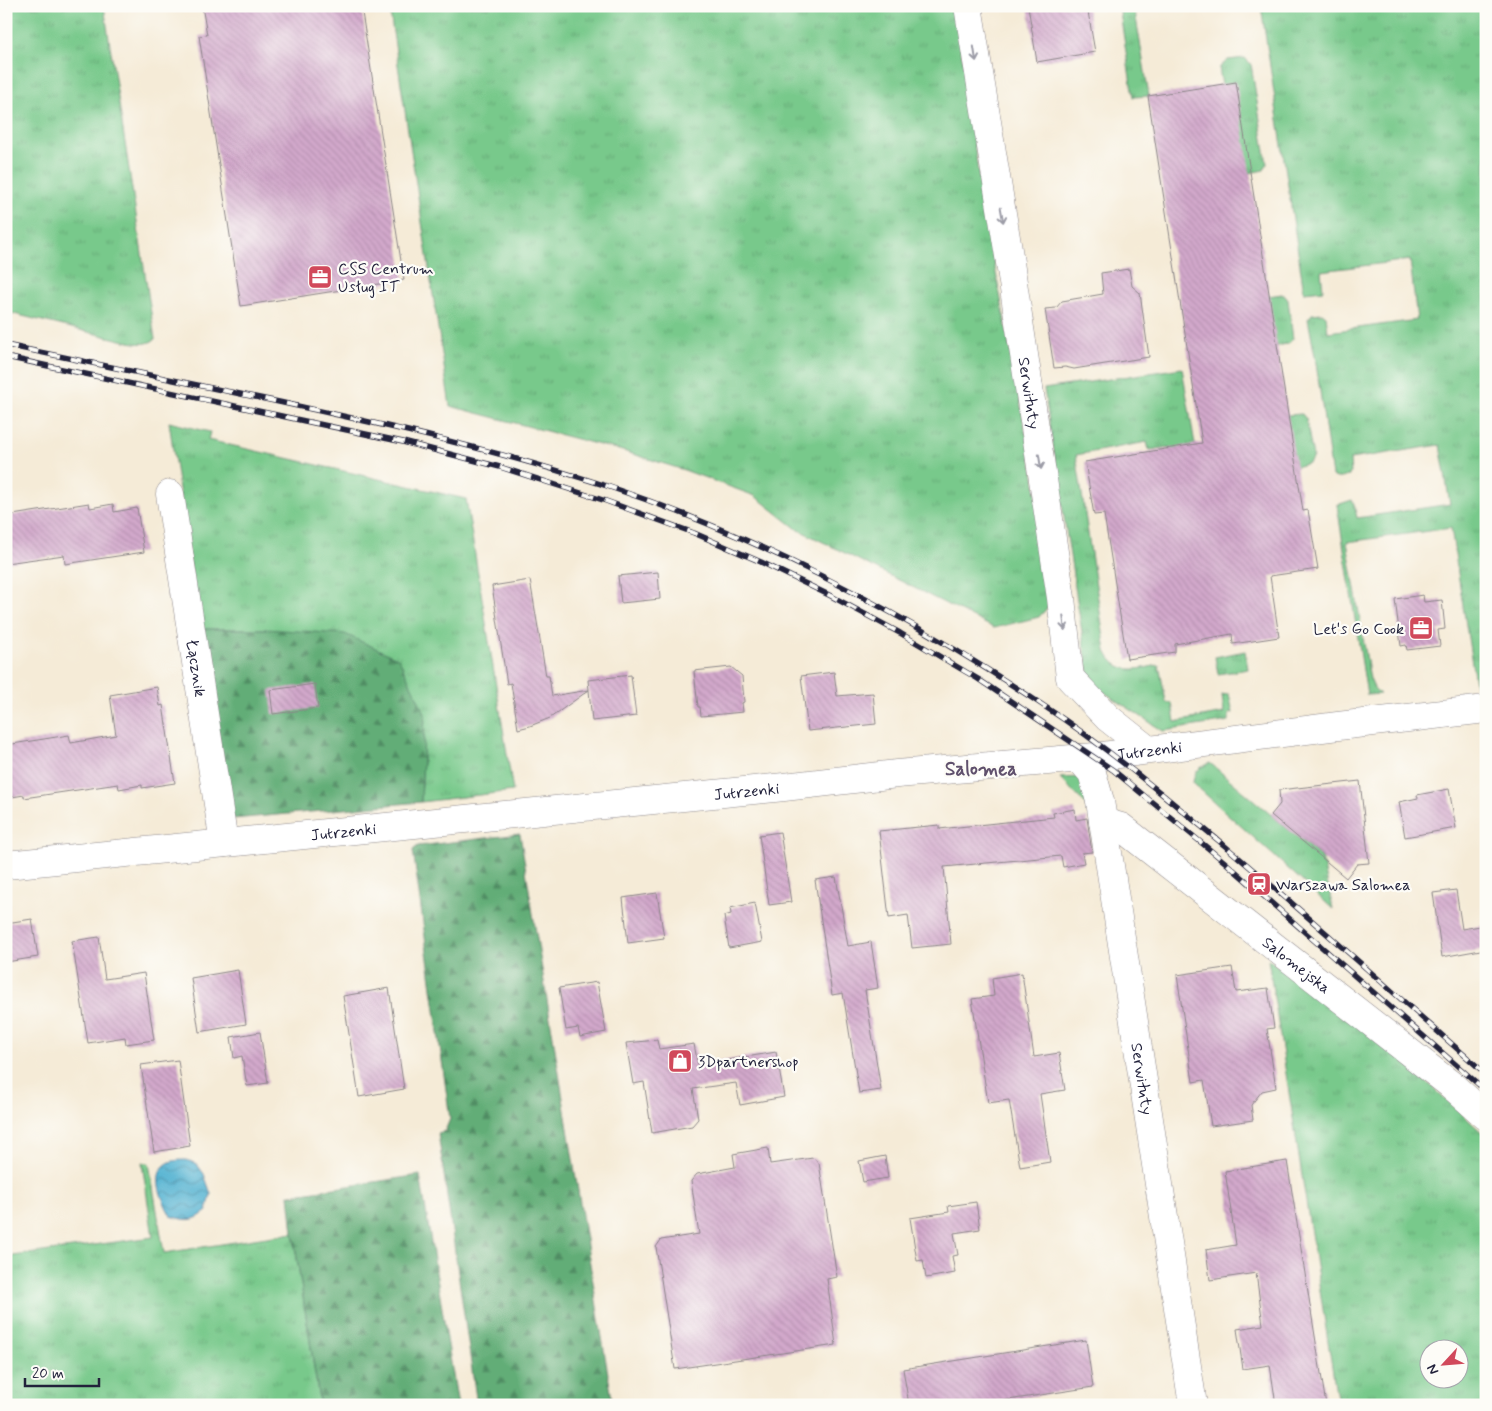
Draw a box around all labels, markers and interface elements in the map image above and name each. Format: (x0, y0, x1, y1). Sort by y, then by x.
one-way arrow (971, 46, 981, 62)
one-way arrow (997, 206, 1007, 222)
place label: CSS Centrum Usług IT (338, 259, 434, 298)
office icon: CSS Centrum Usług IT (307, 264, 333, 290)
street label: Serwituty (1013, 356, 1044, 431)
one-way arrow (1036, 453, 1046, 469)
one-way arrow (1059, 614, 1069, 630)
office icon: Let's Go Cook (1408, 615, 1434, 641)
place label: Let's Go Cook (1313, 619, 1404, 640)
street label: Łącznik (181, 638, 210, 698)
street label: Jutrzenki (1115, 737, 1184, 766)
district label: Salomea (945, 757, 1017, 782)
street label: Jutrzenki (713, 779, 780, 806)
street label: Jutrzenki (310, 819, 377, 846)
station icon: Warszawa Salomea (1246, 871, 1272, 897)
place label: Warszawa Salomea (1276, 875, 1410, 896)
street label: Salomejska (1258, 932, 1335, 999)
street label: Serwituty (1125, 1041, 1157, 1117)
shop icon: 3Dpartnershop (667, 1048, 693, 1074)
place label: 3Dpartnershop (698, 1052, 799, 1073)
north arrow (1420, 1338, 1470, 1388)
scale bar (25, 1356, 99, 1388)
text: N (1423, 1361, 1443, 1377)
text: 20 m (32, 1364, 64, 1384)

